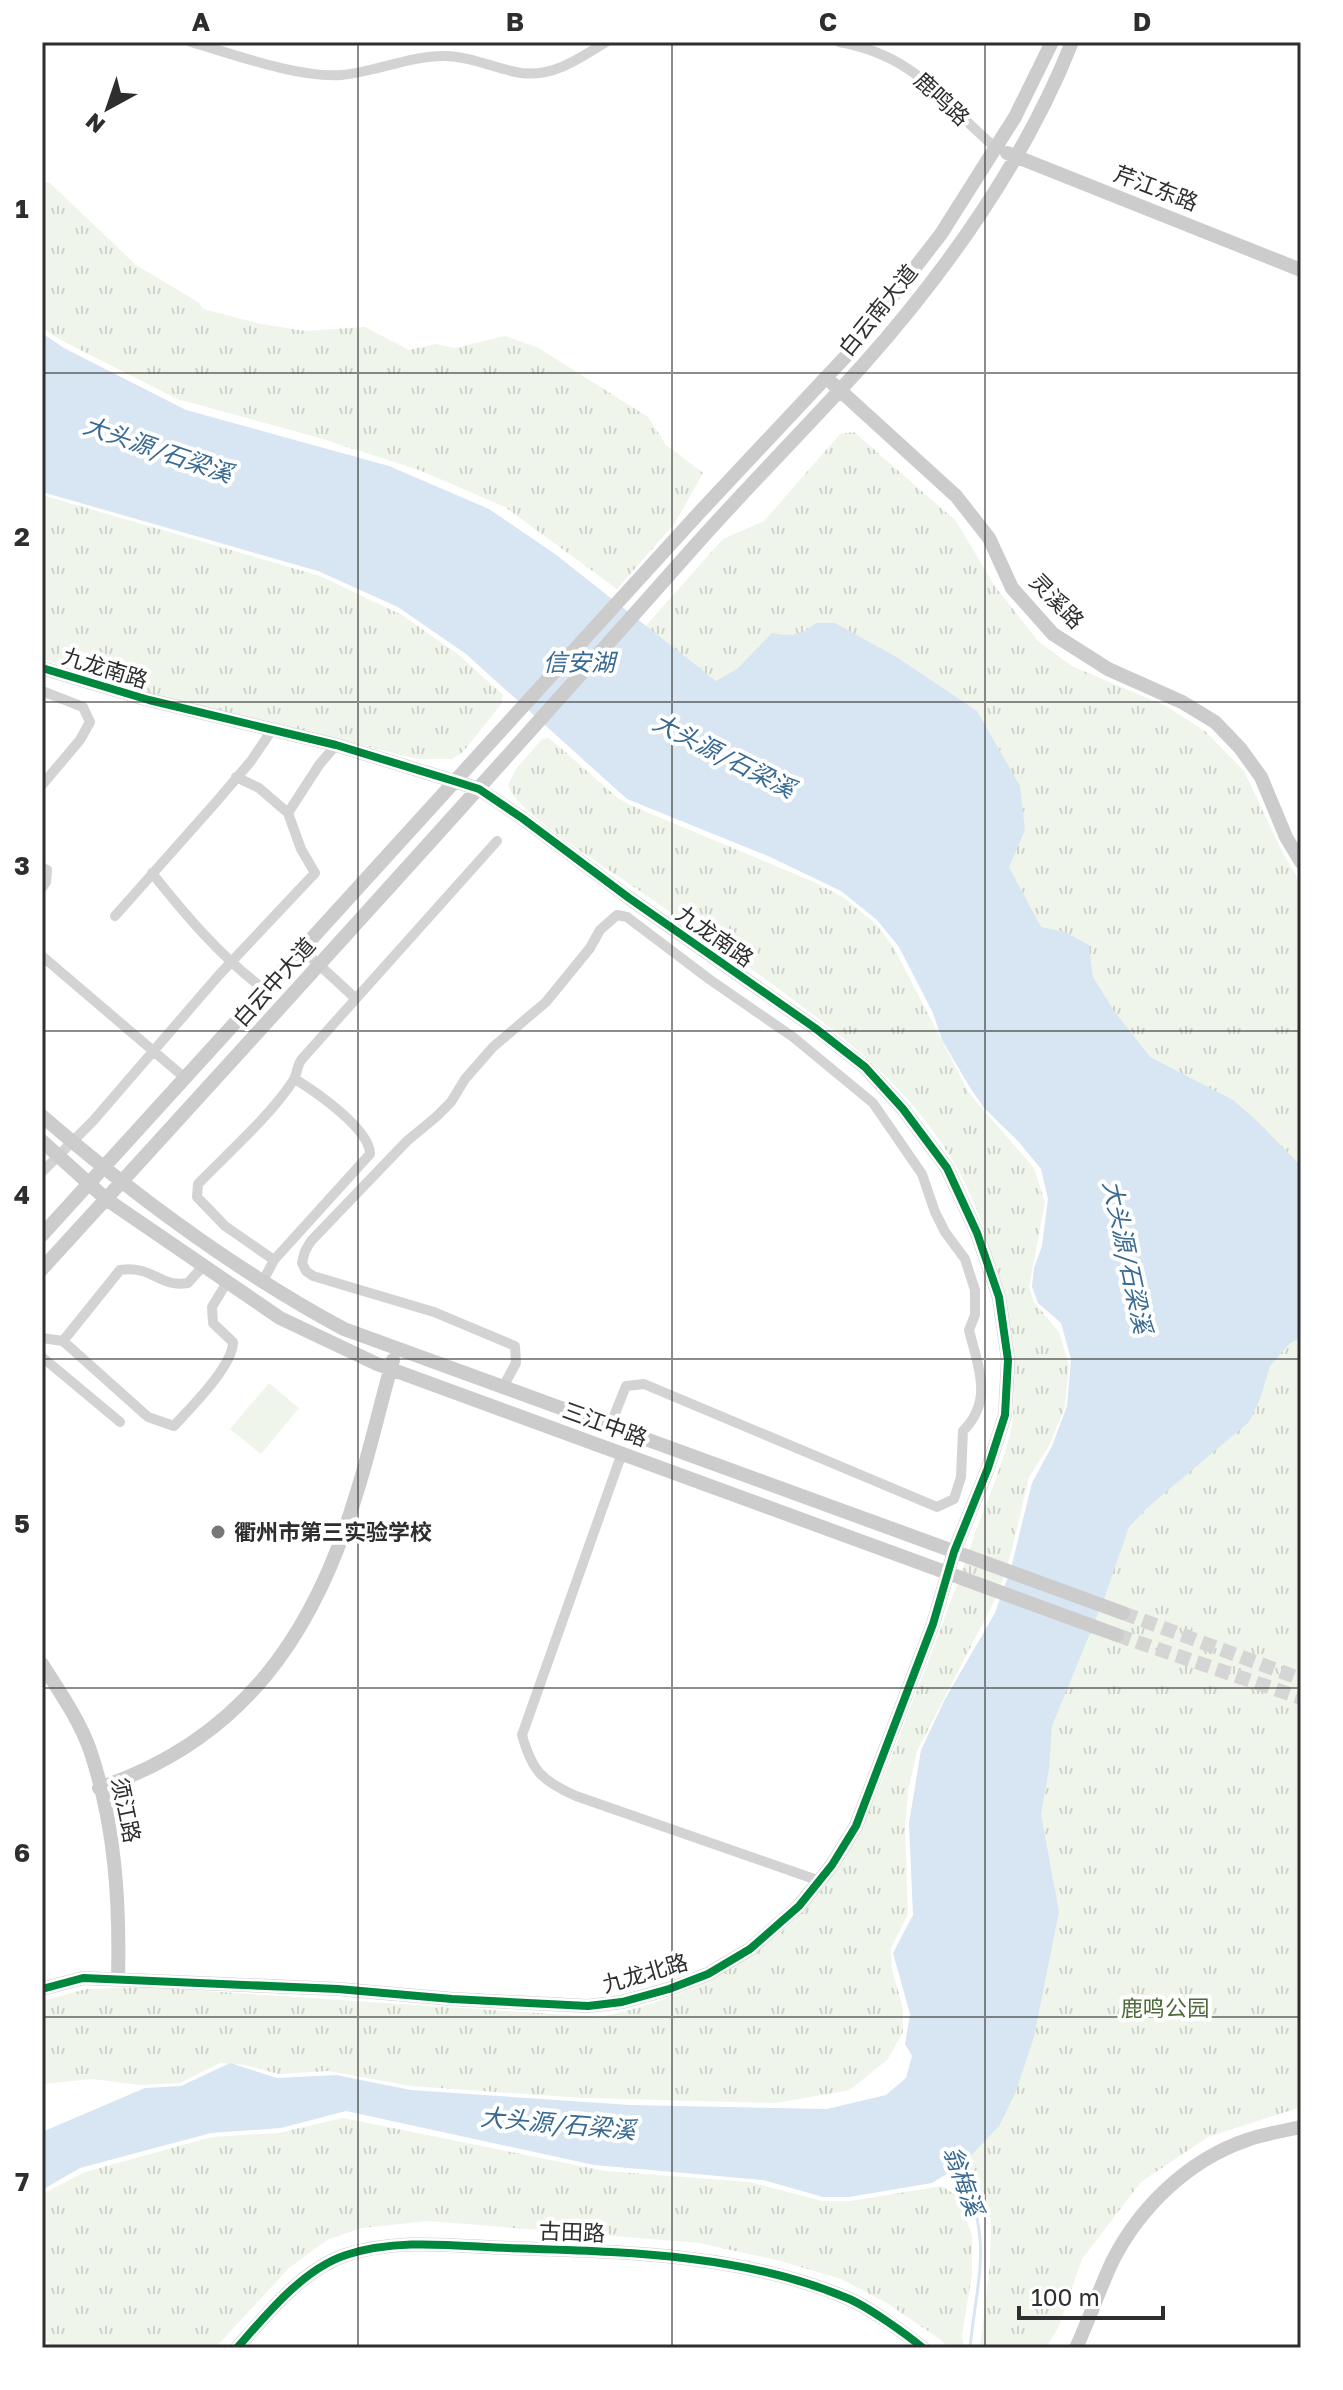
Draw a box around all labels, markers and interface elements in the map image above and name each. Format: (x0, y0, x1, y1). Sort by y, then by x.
text: A (192, 6, 211, 37)
text: B (506, 6, 524, 37)
text: C (819, 6, 837, 37)
text: D (1133, 6, 1151, 37)
street label: 鹿鸣路 (909, 66, 976, 131)
north arrow (68, 68, 148, 148)
text: N (80, 108, 110, 139)
street label: 芹江东路 (1110, 159, 1202, 216)
text: 1 (15, 193, 29, 224)
street label: 白云南大道 (833, 258, 923, 361)
water label: 大头源/石梁溪 (80, 410, 240, 489)
text: 2 (14, 521, 30, 552)
street label: 灵溪路 (1025, 568, 1090, 634)
street label: 九龙南路 (59, 642, 151, 693)
water label: 信安湖 (543, 647, 619, 676)
water label: 大头源/石梁溪 (649, 706, 803, 804)
text: 3 (14, 850, 30, 881)
street label: 九龙南路 (671, 899, 759, 972)
street label: 白云中大道 (227, 932, 320, 1032)
water label: 大头源/石梁溪 (1098, 1178, 1159, 1339)
text: 4 (14, 1179, 30, 1210)
street label: 三江中路 (559, 1396, 651, 1451)
text: 5 (14, 1508, 30, 1539)
place label: 衢州市第三实验学校 (234, 1518, 432, 1545)
marker: 衢州市第三实验学校 (209, 1523, 227, 1541)
street label: 须江路 (106, 1775, 147, 1845)
text: 6 (14, 1837, 30, 1868)
street label: 九龙北路 (599, 1947, 691, 1998)
park label: 鹿鸣公园 (1121, 1994, 1209, 2021)
water label: 大头源/石梁溪 (479, 2101, 640, 2144)
water label: 翁梅溪 (938, 2142, 991, 2222)
text: 7 (15, 2166, 29, 2197)
street label: 古田路 (539, 2217, 605, 2246)
scale bar (1019, 2270, 1163, 2320)
text: 100 m (1031, 2282, 1100, 2311)

